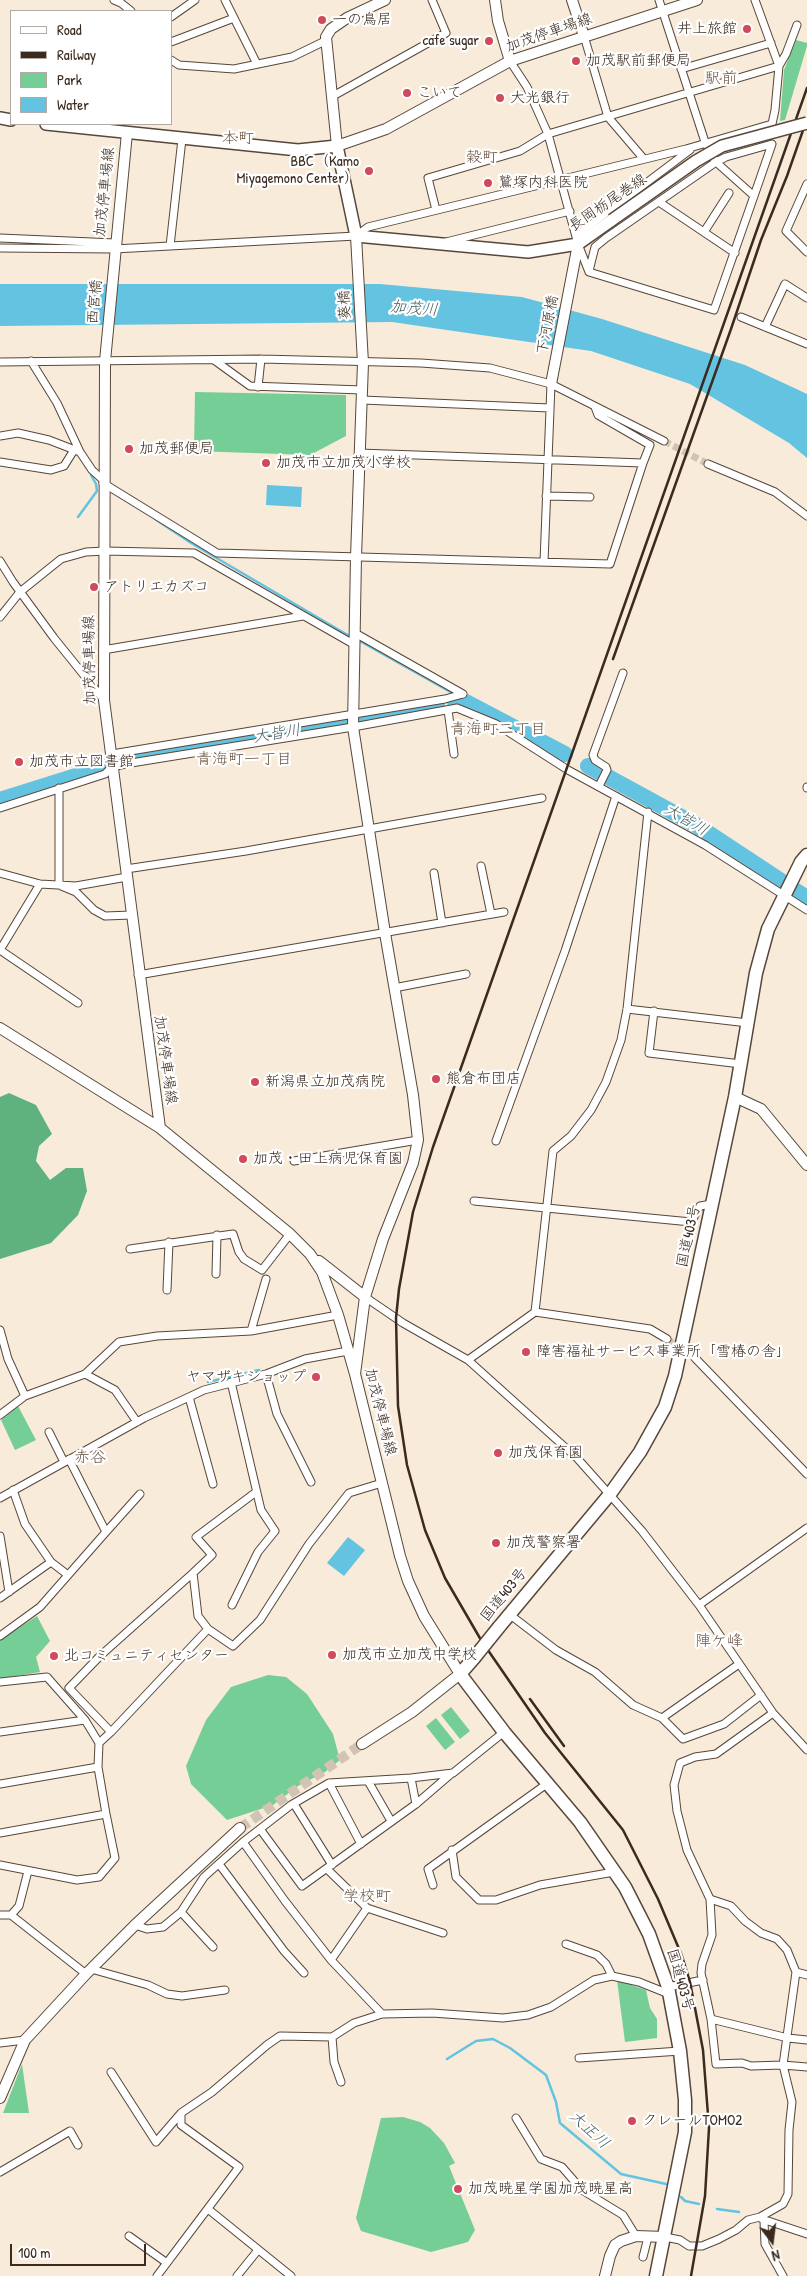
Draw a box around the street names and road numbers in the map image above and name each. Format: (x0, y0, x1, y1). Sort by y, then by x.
street label: 加茂停車場線 (504, 10, 594, 56)
street label: 加茂停車場線 (91, 146, 119, 238)
street label: 長岡栃尾巻線 (566, 170, 650, 236)
street label: 西宮橋 (84, 279, 106, 325)
street label: 葵橋 (335, 290, 355, 320)
street label: 下河原橋 (533, 294, 563, 356)
street label: 加茂停車場線 (80, 615, 100, 705)
street label: 加茂停車場線 (150, 1014, 180, 1106)
street label: 国道403号 (674, 1203, 704, 1269)
street label: 加茂停車場線 (360, 1366, 400, 1458)
street label: 国道403号 (477, 1564, 531, 1626)
street label: 国道403号 (663, 1947, 697, 2013)

